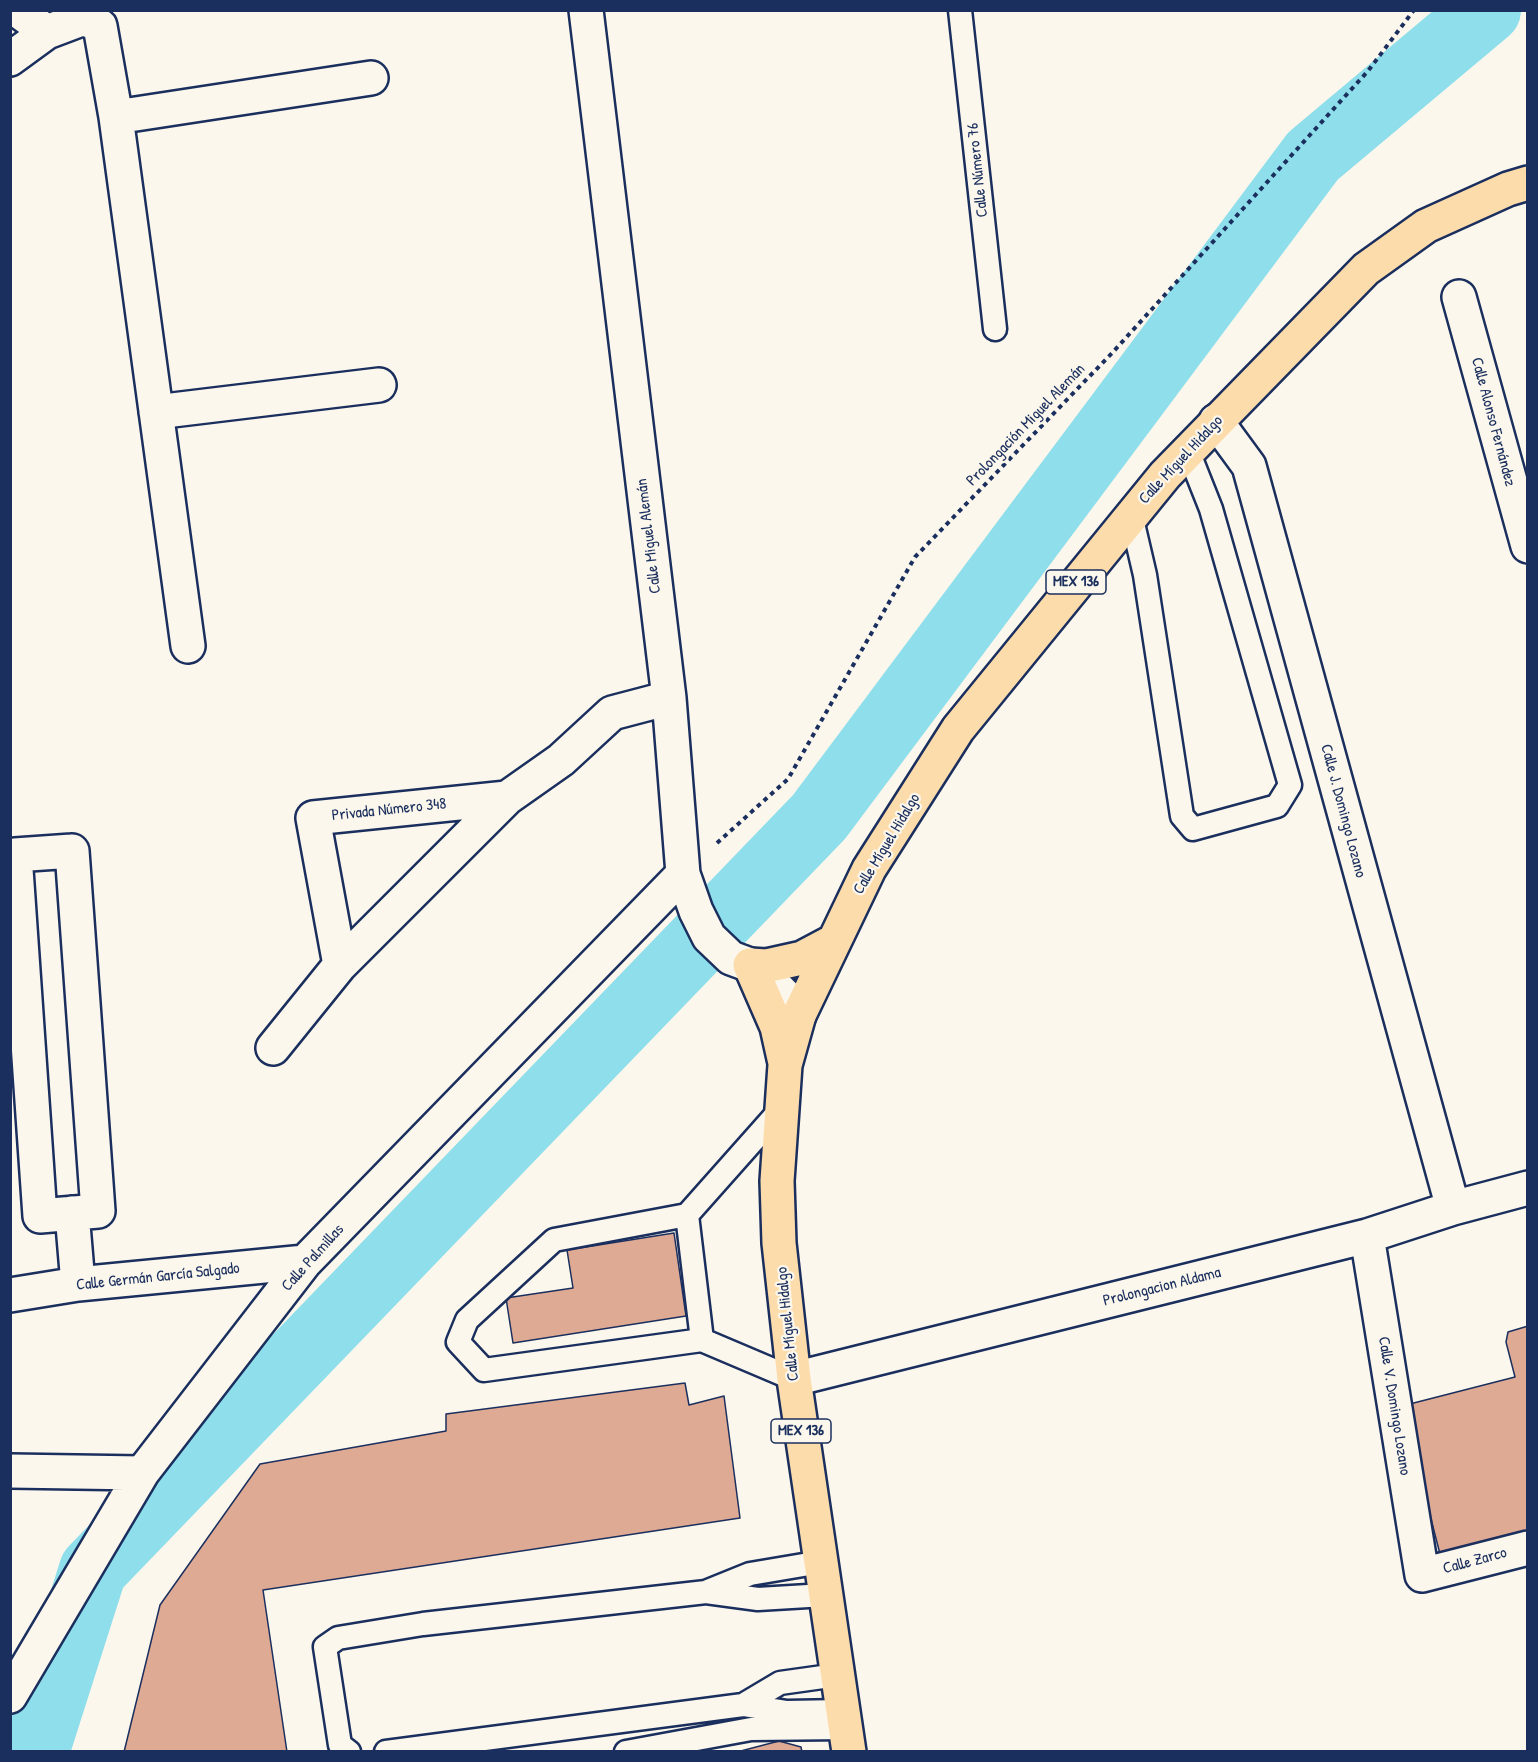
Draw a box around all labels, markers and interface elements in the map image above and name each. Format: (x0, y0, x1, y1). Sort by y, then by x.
street label: Calle Número 76 (964, 122, 992, 218)
street label: Calle Alonso Fernández (1467, 355, 1519, 489)
street label: Prolongación Miguel Alemán (963, 360, 1089, 490)
street label: Calle Míguel Hidalgo (1135, 412, 1227, 508)
street label: Calle Miguel Alemán (632, 477, 666, 595)
road number: MEX 136 (1046, 570, 1106, 594)
street label: Calle J. Domingo Lozano (1316, 742, 1370, 880)
street label: Calle Míguel Hidalgo (849, 790, 925, 898)
street label: Privada Número 348 (331, 794, 447, 826)
street label: Calle Palmillas (278, 1220, 348, 1296)
street label: Calle Germán García Salgado (75, 1259, 241, 1295)
street label: Prolongacion Aldama (1101, 1263, 1223, 1311)
street label: Calle Míguel Hidalgo (772, 1266, 804, 1382)
street label: Calle V. Domingo Lozano (1374, 1335, 1414, 1477)
road number: MEX 136 (771, 1419, 831, 1443)
street label: Calle Zarco (1441, 1543, 1509, 1579)

